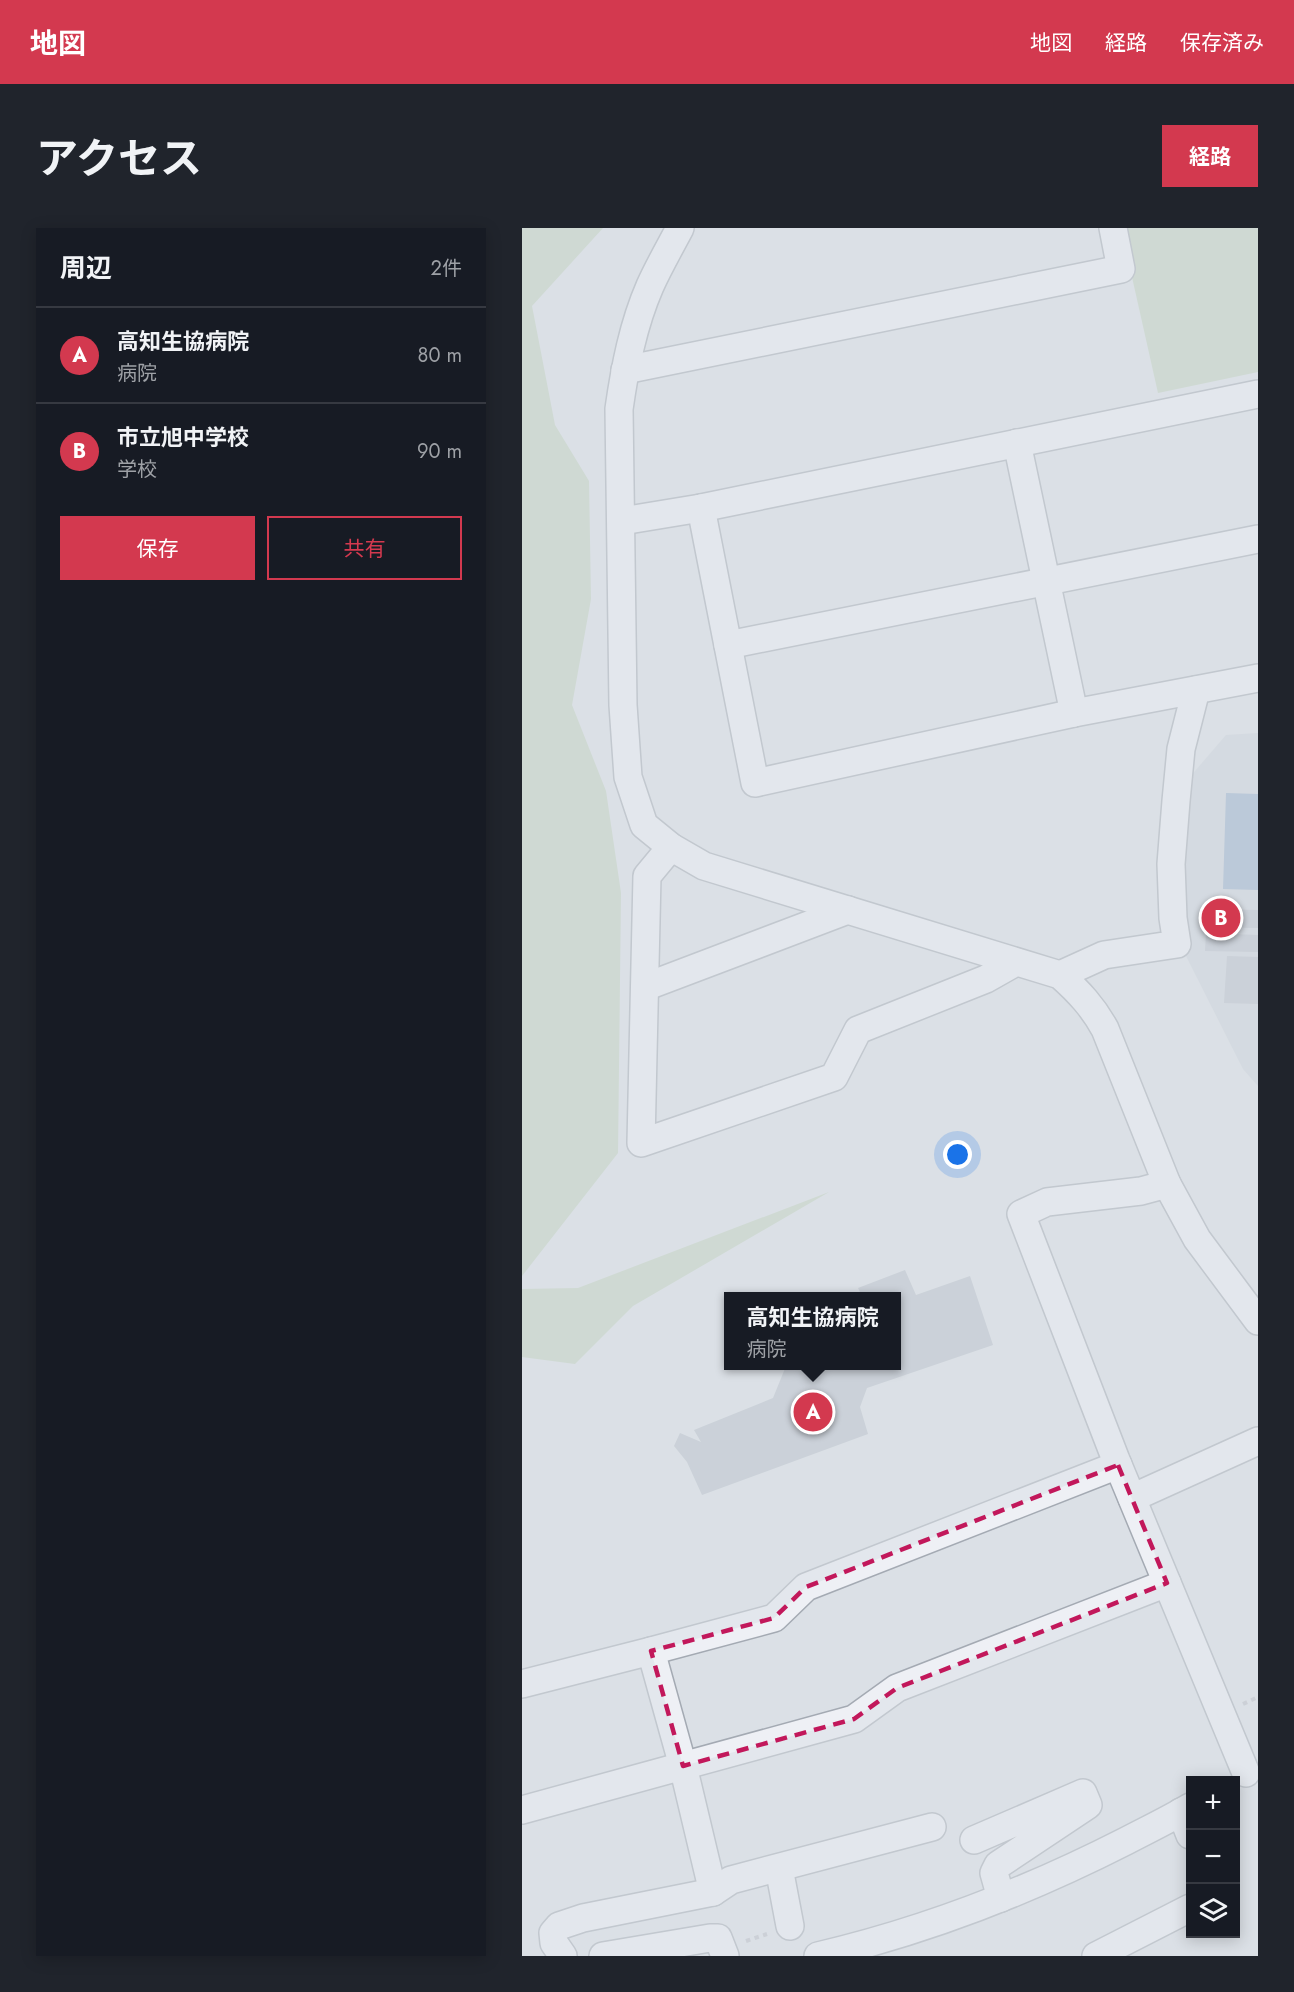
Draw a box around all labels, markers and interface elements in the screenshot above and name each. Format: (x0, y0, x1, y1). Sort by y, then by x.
text: 地図 (30, 23, 86, 64)
text: 地図 (1030, 28, 1072, 58)
text: 経路 (1105, 28, 1147, 58)
text: 保存済み (1180, 28, 1264, 58)
button: 経路 (1162, 125, 1258, 187)
text: アクセス (36, 128, 202, 189)
text: 周辺 (60, 249, 112, 287)
text: 2件 (431, 254, 462, 283)
text: 高知生協病院 (117, 325, 249, 357)
text: A (72, 341, 87, 370)
text: 80 m (417, 341, 462, 370)
text: 病院 (117, 359, 157, 388)
text: 市立旭中学校 (117, 421, 249, 453)
text: B (73, 437, 86, 466)
text: 90 m (417, 437, 462, 466)
text: 学校 (117, 455, 157, 484)
button: 保存 (60, 516, 255, 580)
button: 共有 (267, 516, 462, 580)
pin: B (1202, 896, 1240, 940)
your location (943, 1140, 972, 1169)
popup (724, 1292, 901, 1370)
text: 高知生協病院 (746, 1301, 879, 1333)
text: 病院 (746, 1335, 786, 1364)
pin: A (794, 1390, 832, 1434)
map controls (1186, 1776, 1240, 1938)
button: + (1186, 1776, 1240, 1830)
button: − (1186, 1830, 1240, 1884)
button: layers (1186, 1884, 1240, 1938)

